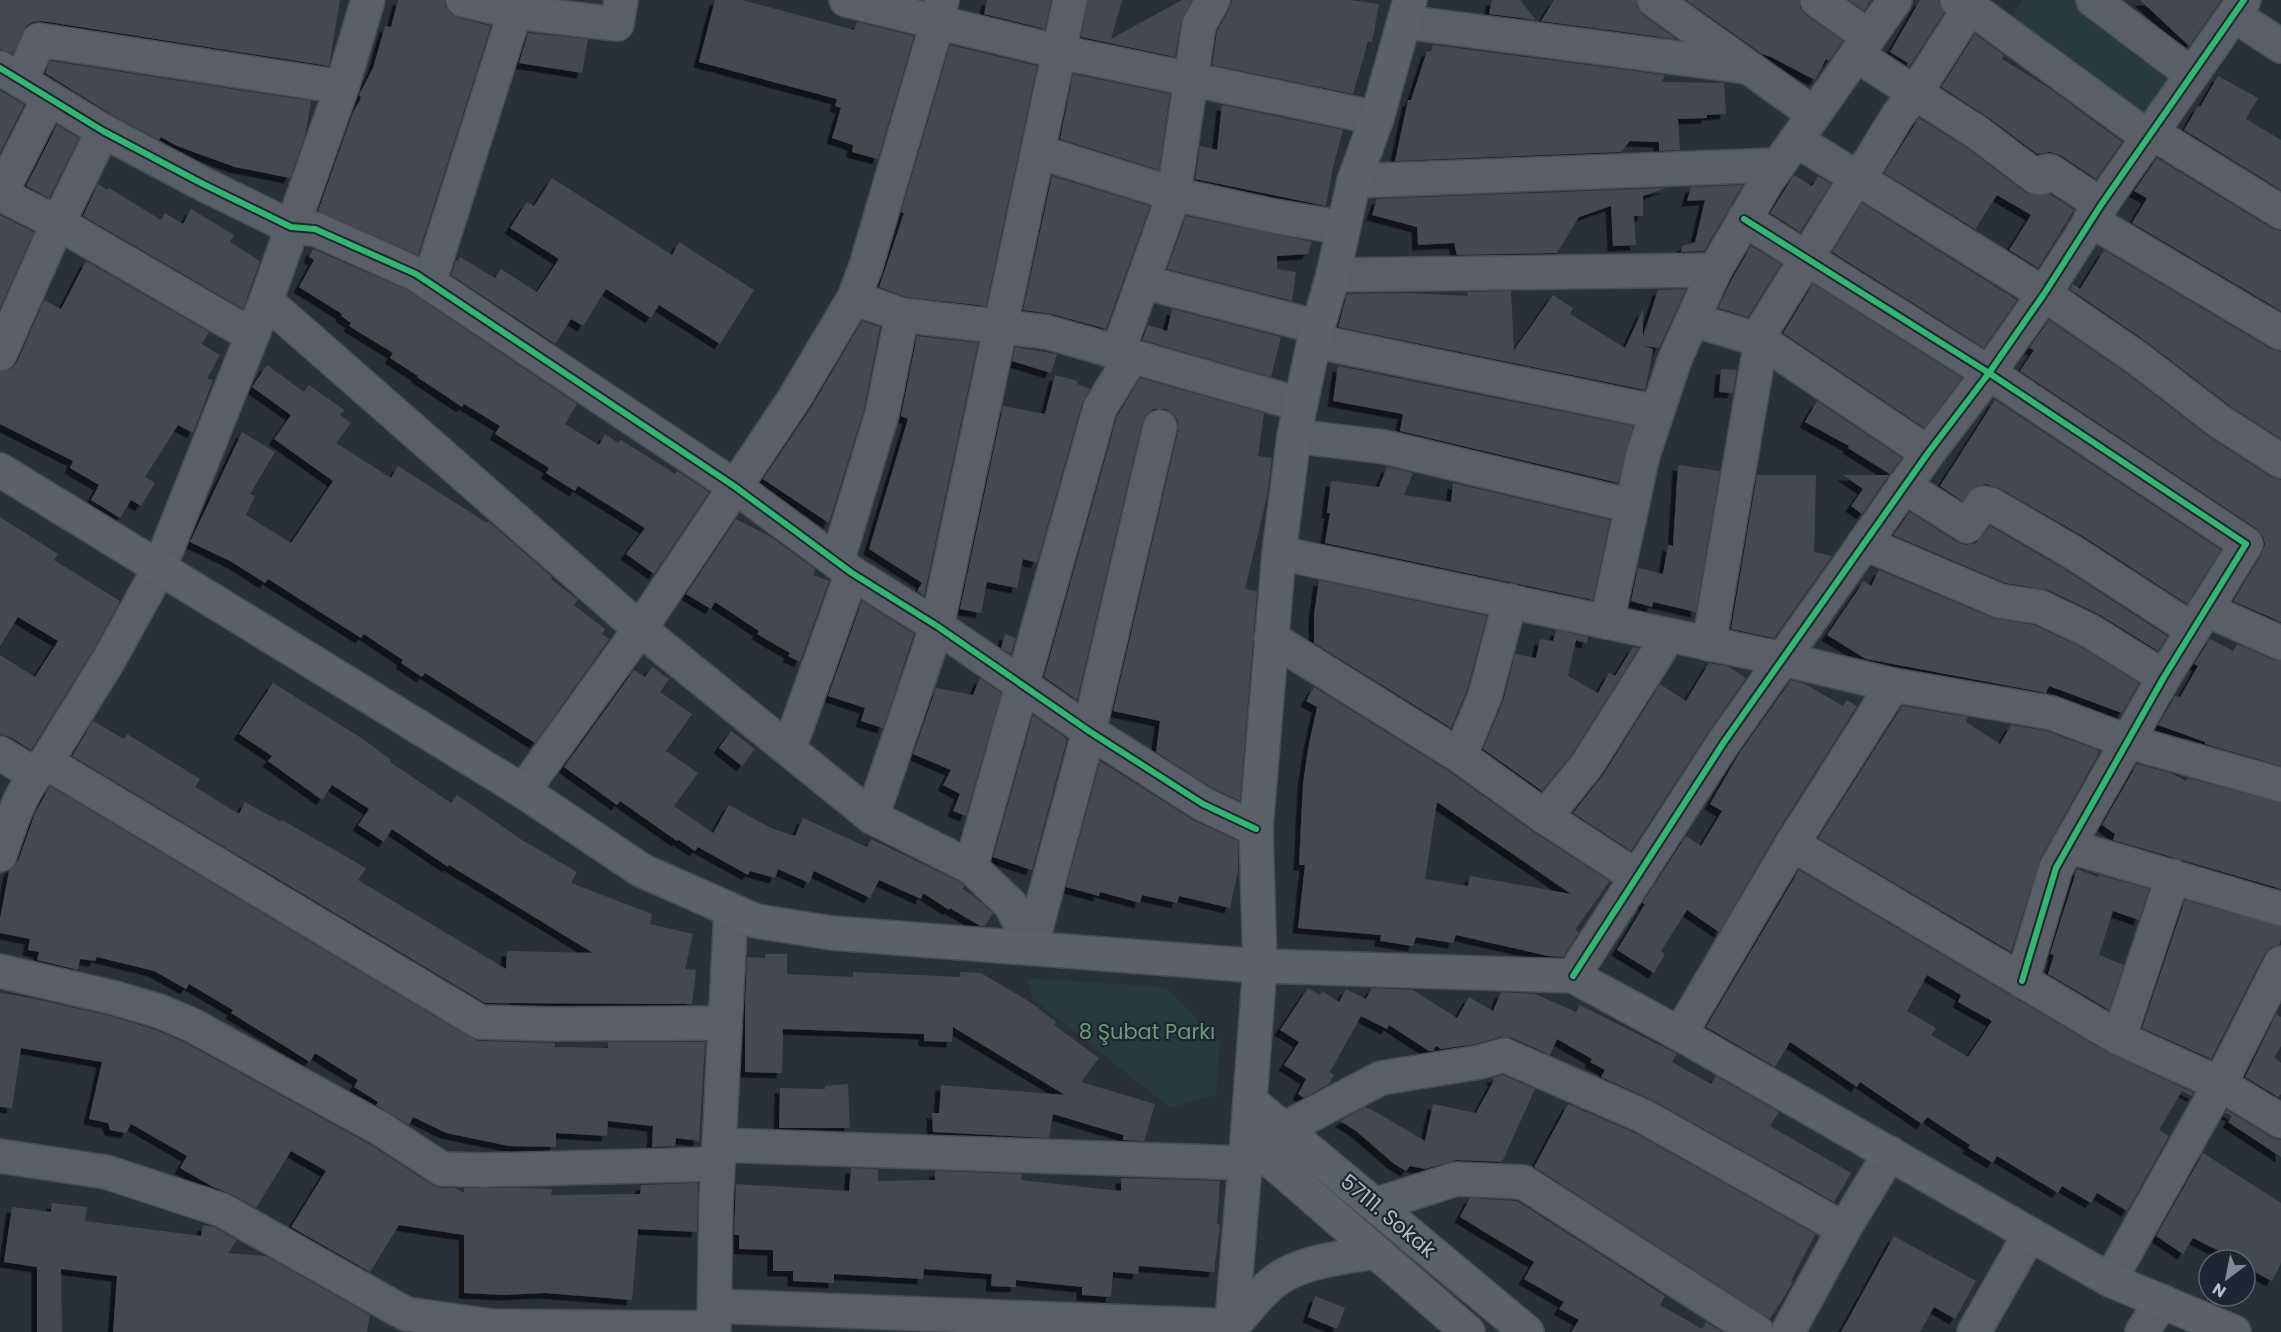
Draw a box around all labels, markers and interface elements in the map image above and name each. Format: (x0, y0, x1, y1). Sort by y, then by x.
park label: 8 Şubat Parkı (1079, 1017, 1215, 1046)
street label: 57111. Sokak (1334, 1167, 1442, 1264)
north arrow (2197, 1248, 2257, 1308)
text: N (2208, 1277, 2231, 1303)

